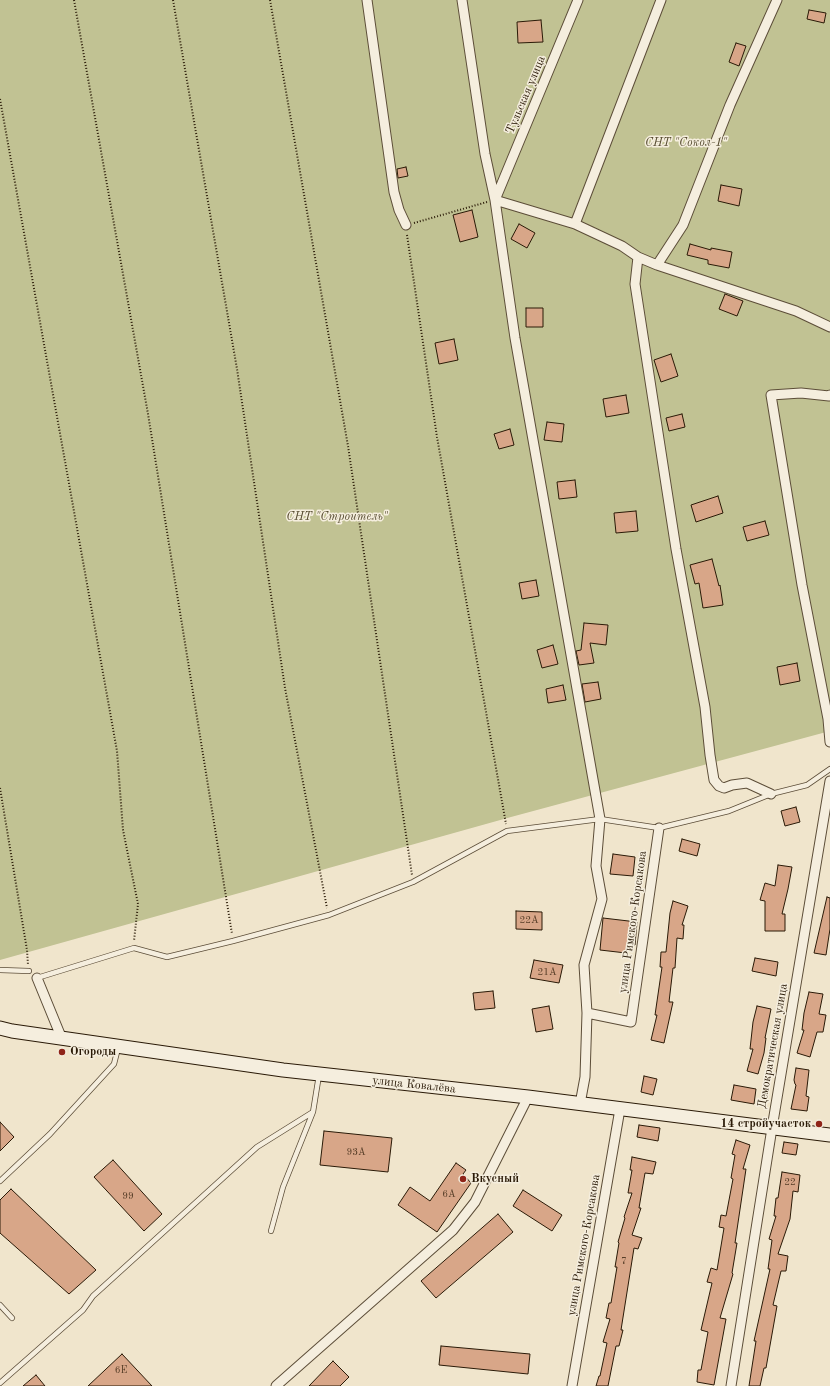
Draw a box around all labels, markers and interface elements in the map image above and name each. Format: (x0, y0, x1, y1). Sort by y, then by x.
street label: Тульская улица (503, 54, 549, 136)
park label: СНТ "Сокол-1" (645, 136, 727, 150)
park label: СНТ "Строитель" (286, 510, 388, 524)
street label: улица Римского-Корсакова (616, 850, 650, 994)
house number: 22А (519, 914, 539, 926)
house number: 21А (537, 966, 557, 978)
street label: Демократическая улица (755, 982, 791, 1110)
place label: Огороды (70, 1045, 116, 1059)
marker: Огороды (57, 1047, 67, 1057)
street label: улица Ковалёва (372, 1073, 456, 1097)
place label: 14 стройучасток (720, 1117, 811, 1131)
marker: 14 стройучасток (814, 1119, 824, 1129)
house number: 93А (346, 1146, 366, 1158)
place label: Вкусный (471, 1172, 519, 1186)
street label: улица Римского-Корсакова (564, 1173, 604, 1317)
marker: Вкусный (458, 1174, 468, 1184)
house number: 22 (784, 1176, 796, 1188)
house number: 6А (442, 1188, 456, 1200)
house number: 99 (122, 1190, 134, 1202)
house number: 7 (621, 1255, 627, 1267)
house number: 6Е (115, 1364, 127, 1376)

